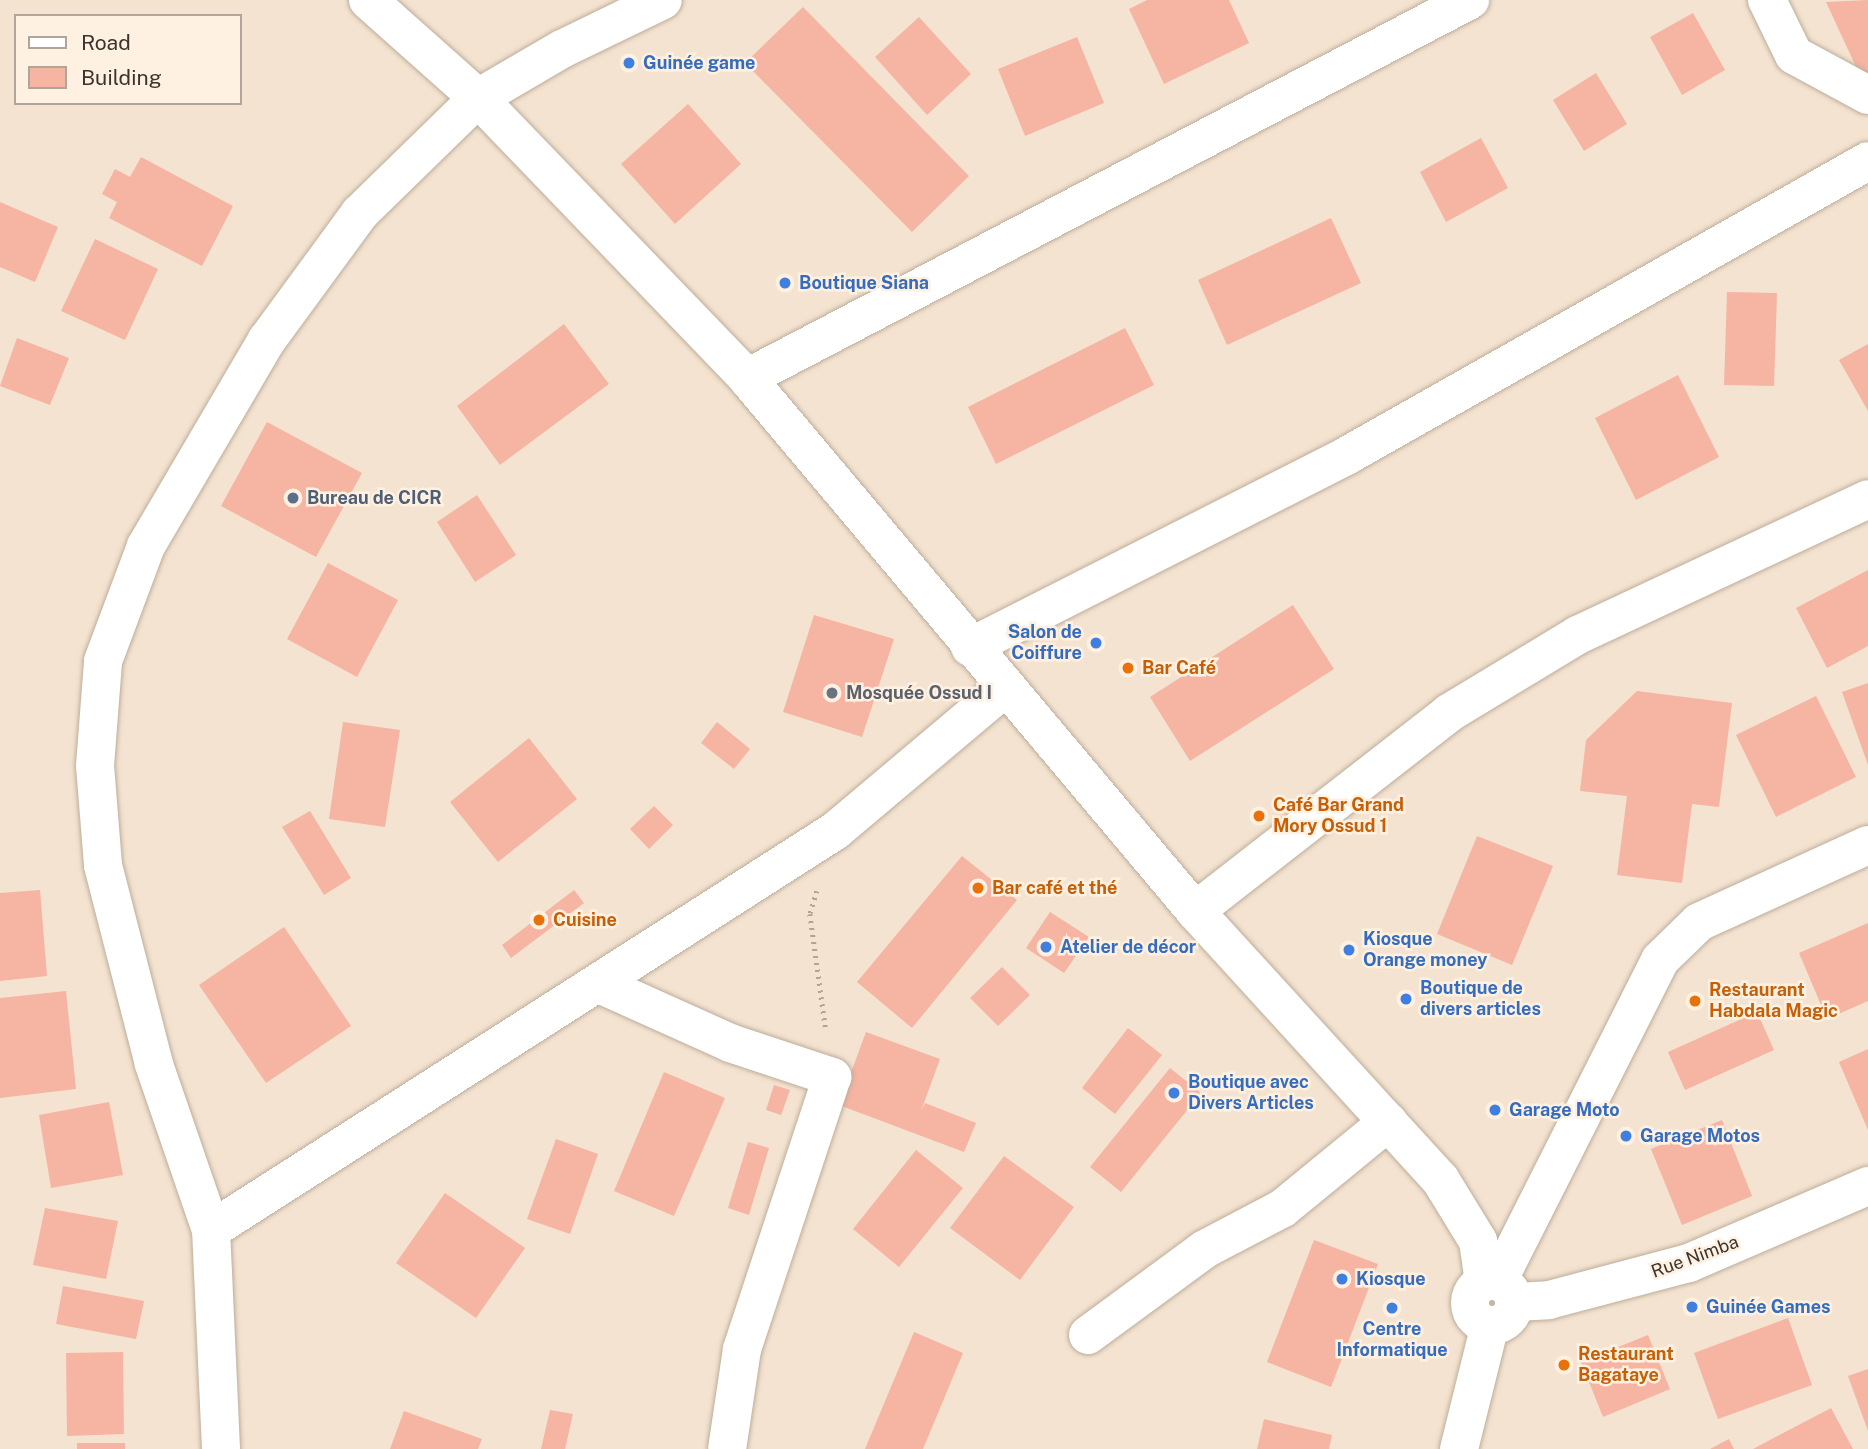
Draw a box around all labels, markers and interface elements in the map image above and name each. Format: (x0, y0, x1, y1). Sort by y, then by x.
legend (14, 14, 242, 105)
text: Road (81, 30, 131, 55)
place label: Guinée game (643, 52, 756, 74)
marker: Guinée game (621, 55, 637, 71)
text: Building (81, 65, 162, 90)
place label: Boutique Siana (799, 272, 929, 294)
marker: Boutique Siana (777, 275, 793, 291)
place label: Bureau de CICR (307, 487, 442, 509)
marker: Bureau de CICR (285, 490, 301, 506)
place label: Salon de Coiffure (1008, 622, 1082, 664)
marker: Salon de Coiffure (1088, 635, 1104, 651)
place label: Bar Café (1142, 657, 1216, 679)
marker: Bar Café (1120, 660, 1136, 676)
place label: Mosquée Ossud I (846, 682, 992, 704)
marker: Mosquée Ossud I (824, 685, 840, 701)
place label: Café Bar Grand Mory Ossud 1 (1273, 795, 1404, 838)
marker: Café Bar Grand Mory Ossud 1 (1251, 808, 1267, 824)
place label: Bar café et thé (992, 877, 1118, 899)
marker: Bar café et thé (970, 880, 986, 896)
place label: Cuisine (553, 909, 617, 931)
marker: Cuisine (531, 912, 547, 928)
place label: Kiosque Orange money (1363, 929, 1487, 972)
place label: Atelier de décor (1060, 936, 1197, 958)
marker: Atelier de décor (1038, 939, 1054, 955)
marker: Kiosque Orange money (1341, 942, 1357, 958)
place label: Boutique de divers articles (1420, 978, 1541, 1020)
place label: Restaurant Habdala Magic (1709, 980, 1838, 1023)
marker: Boutique de divers articles (1398, 991, 1414, 1007)
marker: Restaurant Habdala Magic (1687, 993, 1703, 1009)
place label: Boutique avec Divers Articles (1188, 1072, 1314, 1114)
marker: Boutique avec Divers Articles (1166, 1085, 1182, 1101)
place label: Garage Moto (1509, 1099, 1620, 1121)
marker: Garage Moto (1487, 1102, 1503, 1118)
place label: Garage Motos (1640, 1125, 1760, 1147)
marker: Garage Motos (1618, 1128, 1634, 1144)
street label: Rue Nimba (1648, 1231, 1742, 1283)
place label: Kiosque (1356, 1268, 1426, 1290)
marker: Kiosque (1334, 1271, 1350, 1287)
place label: Guinée Games (1706, 1296, 1831, 1318)
marker: Guinée Games (1684, 1299, 1700, 1315)
marker: Centre Informatique (1384, 1300, 1400, 1316)
place label: Centre Informatique (1336, 1319, 1448, 1362)
place label: Restaurant Bagataye (1578, 1344, 1674, 1386)
marker: Restaurant Bagataye (1556, 1357, 1572, 1373)

